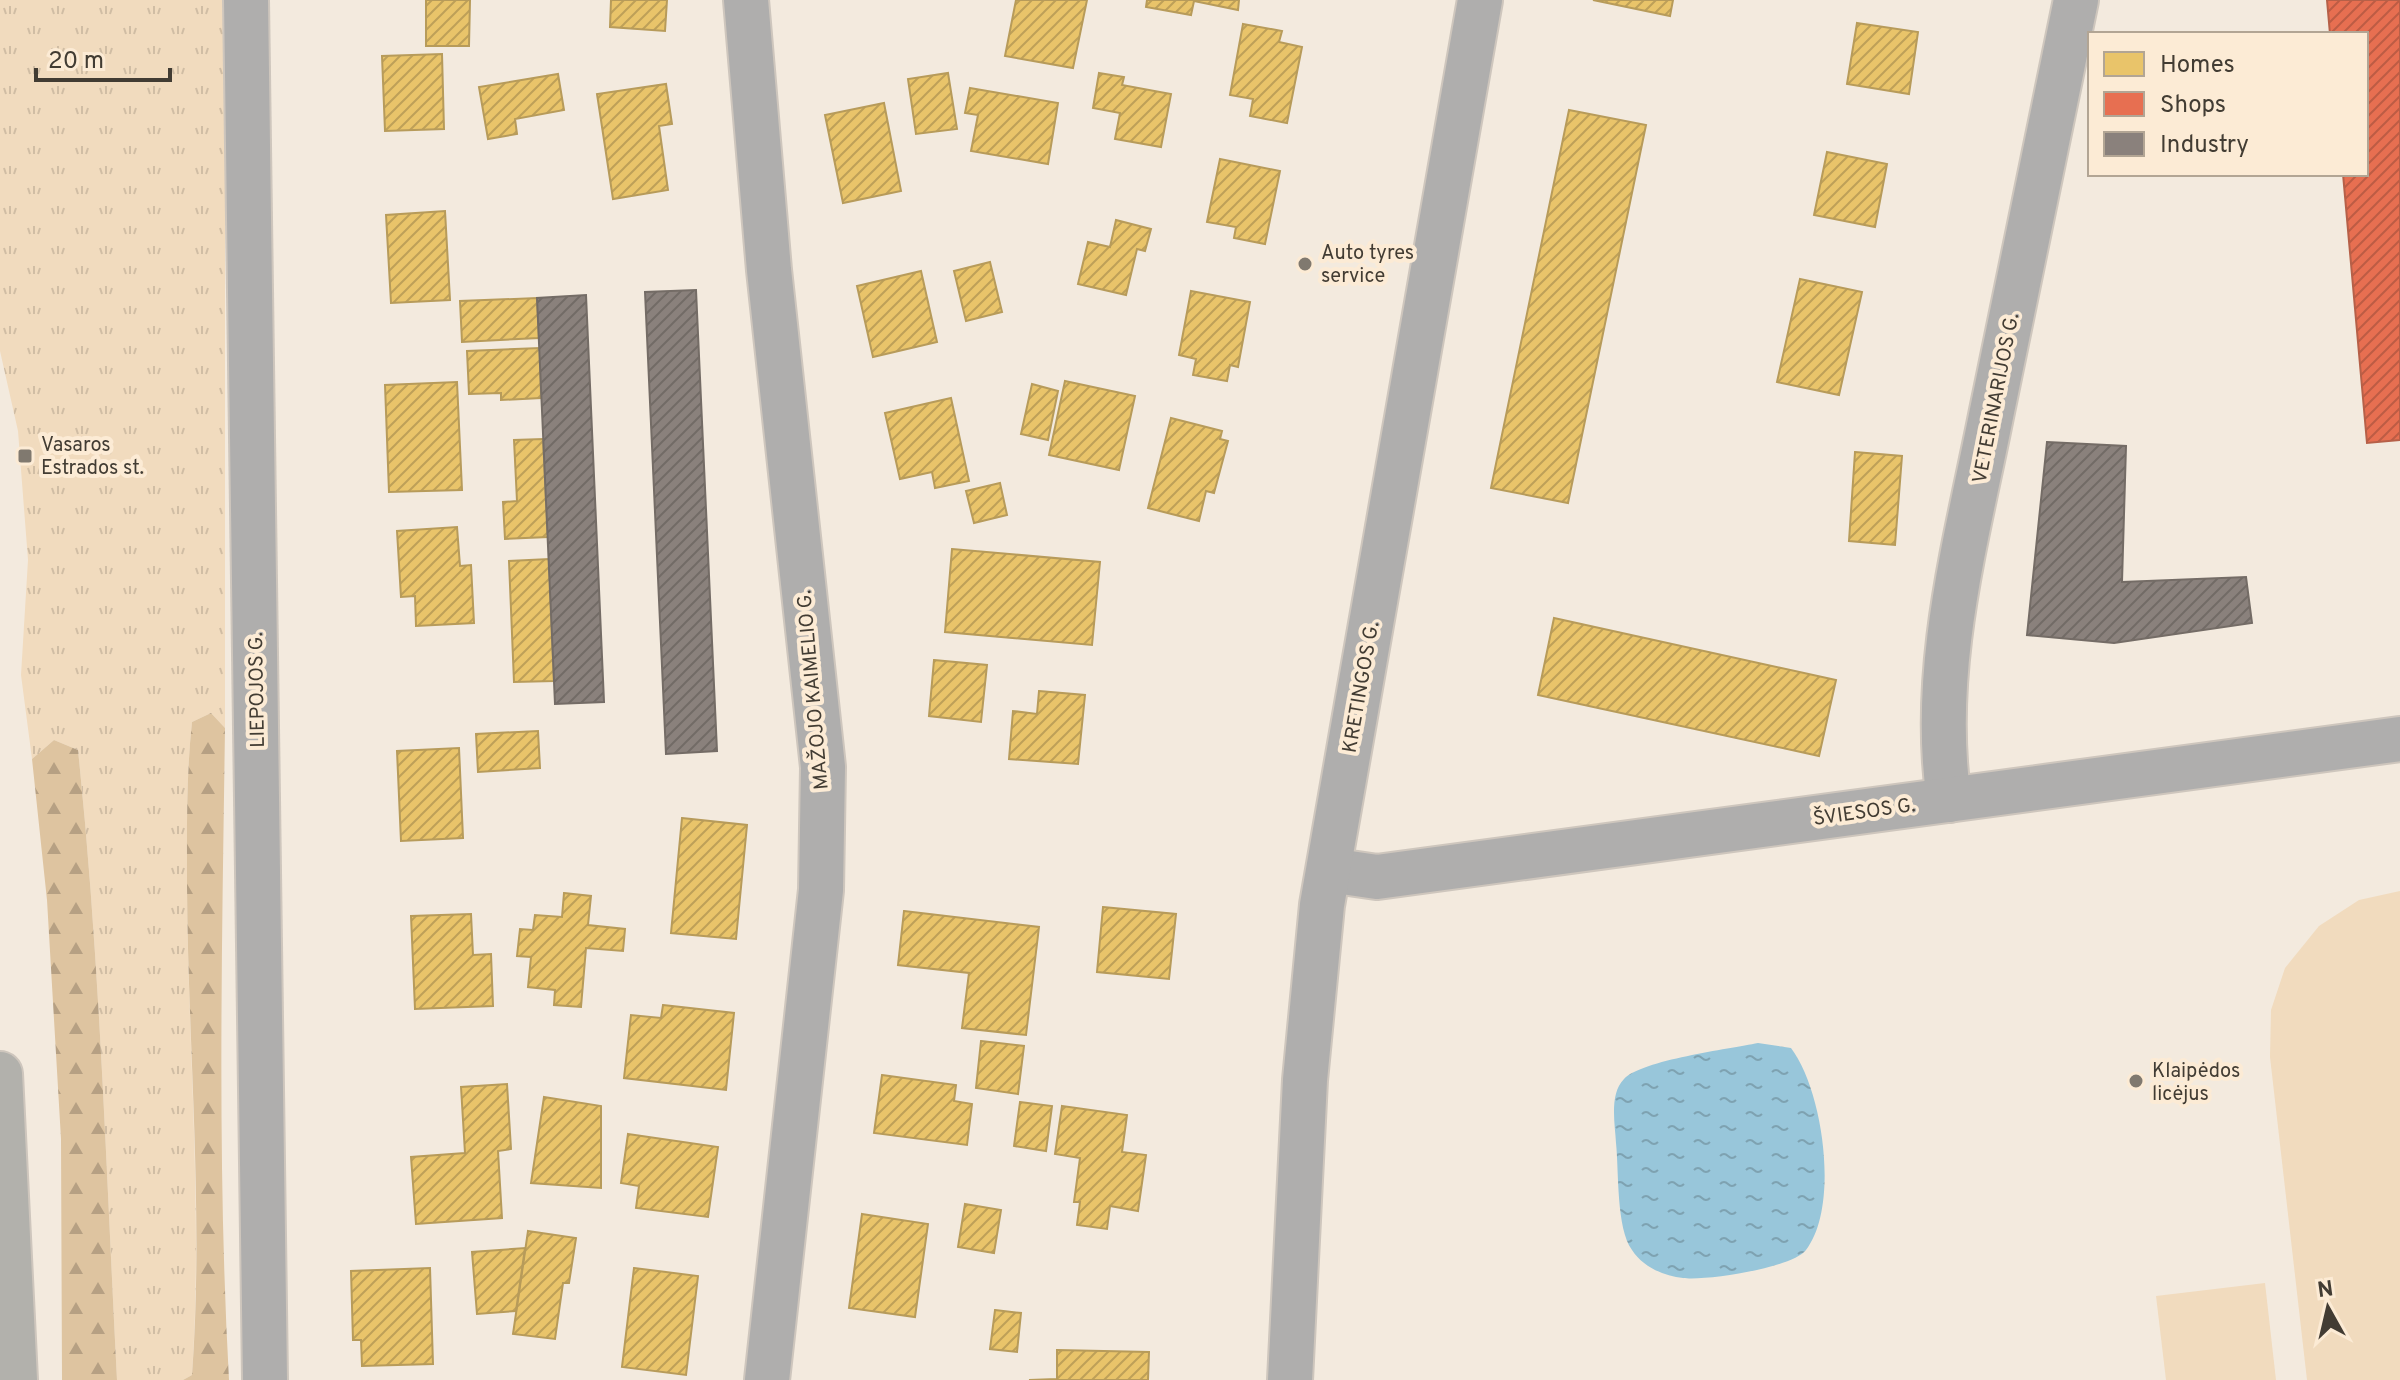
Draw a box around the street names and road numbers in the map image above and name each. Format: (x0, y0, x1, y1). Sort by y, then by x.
street label: VETERINARIJOS G. (1968, 311, 2026, 486)
street label: MAŽOJO KAIMELIO G. (790, 589, 836, 791)
street label: KRETINGOS G. (1338, 620, 1386, 755)
street label: LIEPOJOS G. (244, 632, 272, 748)
street label: ŠVIESOS G. (1811, 791, 1917, 833)

